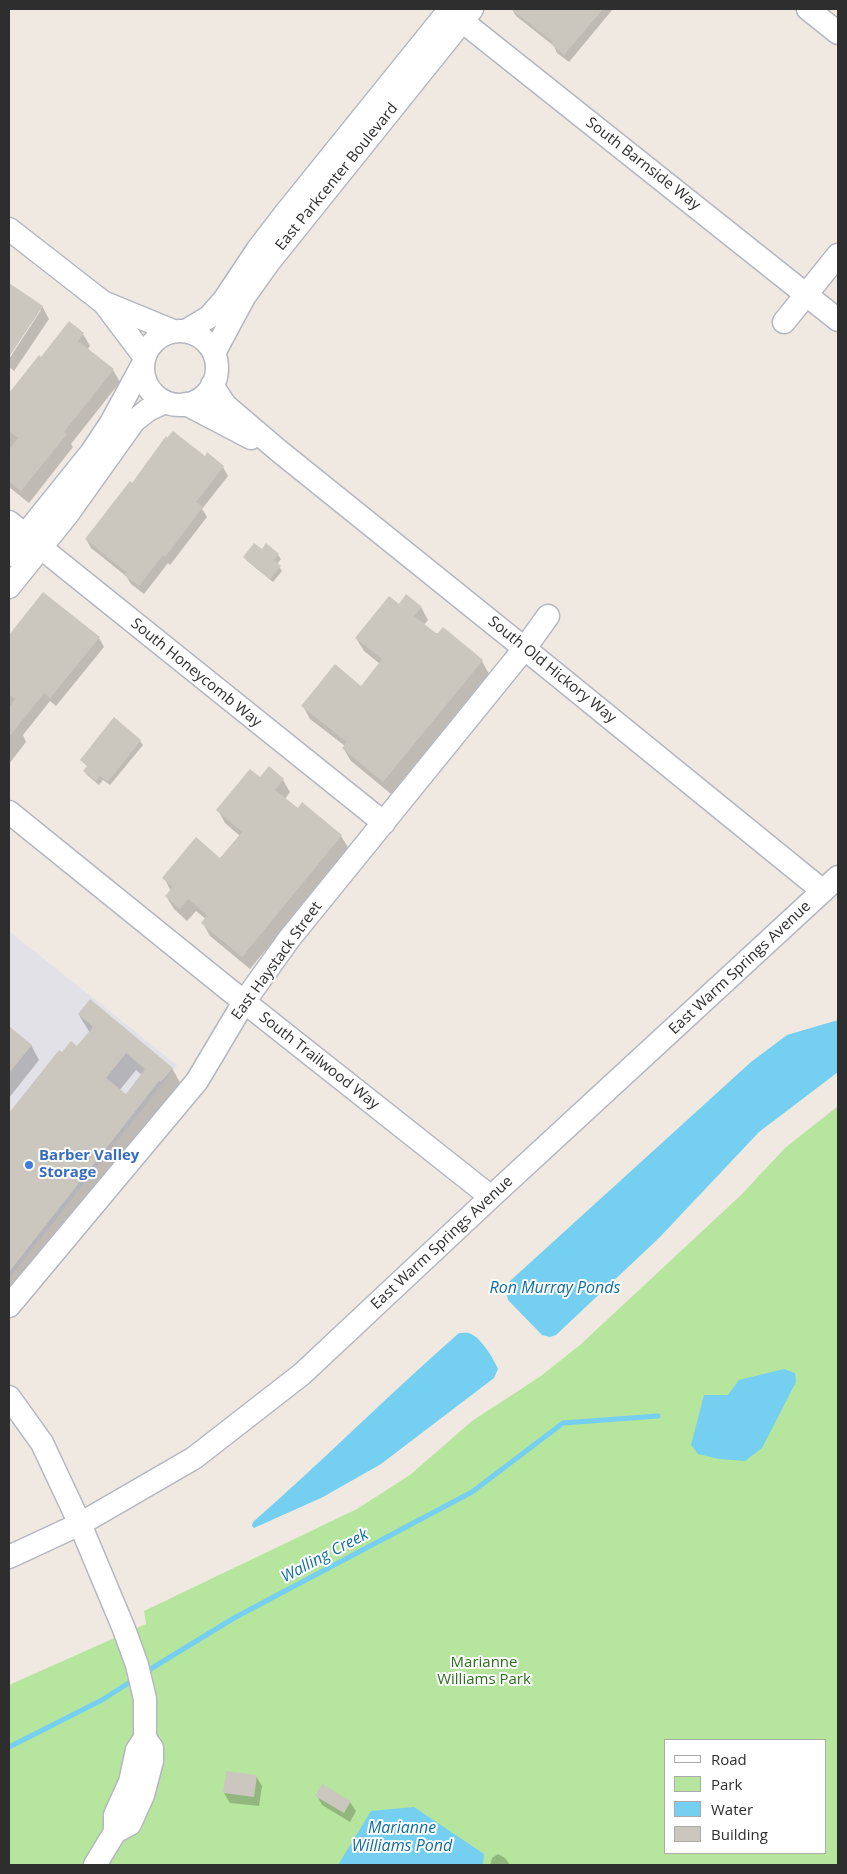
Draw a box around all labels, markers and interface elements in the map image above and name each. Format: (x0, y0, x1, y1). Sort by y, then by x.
street label: East Parkcenter Boulevard (272, 100, 402, 254)
street label: South Barnside Way (582, 114, 704, 214)
street label: South Old Hickory Way (484, 613, 620, 727)
street label: South Honeycomb Way (127, 615, 265, 731)
street label: East Haystack Street (228, 898, 326, 1024)
street label: East Warm Springs Avenue (665, 898, 815, 1038)
street label: South Trailwood Way (255, 1008, 383, 1114)
place label: Barber Valley Storage (39, 1147, 139, 1182)
marker: Barber Valley Storage (23, 1159, 35, 1171)
street label: East Warm Springs Avenue (367, 1173, 517, 1313)
water label: Ron Murray Ponds (490, 1278, 620, 1298)
water label: Walling Creek (278, 1525, 372, 1587)
park label: Marianne Williams Park (437, 1654, 531, 1689)
legend (664, 1739, 827, 1854)
text: Road (711, 1749, 747, 1769)
text: Park (711, 1774, 742, 1794)
text: Water (711, 1799, 753, 1819)
water label: Marianne Williams Pond (352, 1818, 452, 1856)
text: Building (711, 1824, 768, 1844)

